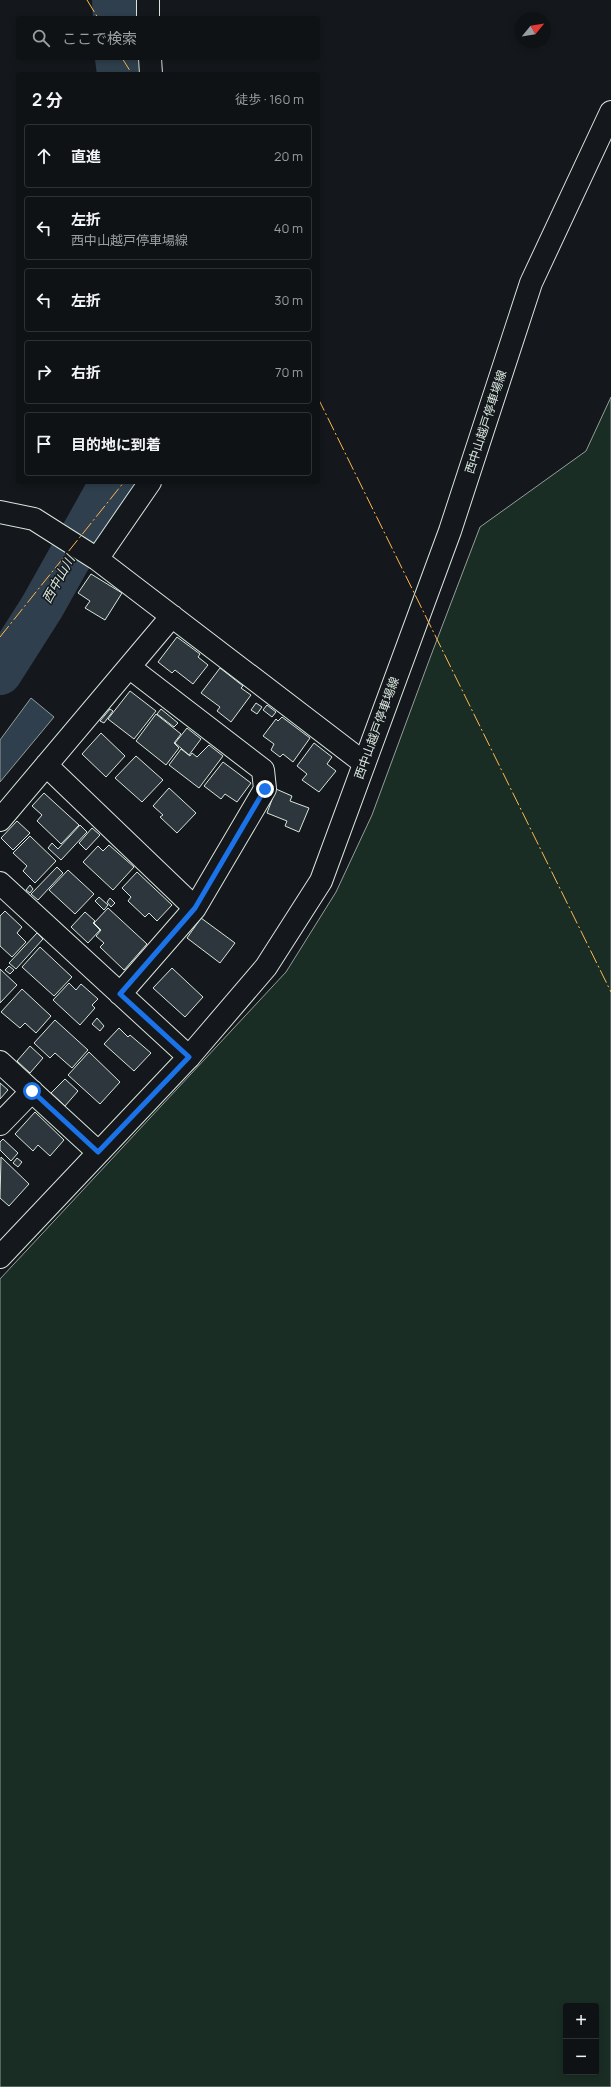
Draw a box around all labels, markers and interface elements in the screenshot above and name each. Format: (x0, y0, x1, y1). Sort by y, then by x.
north arrow (515, 12, 551, 48)
search box (16, 16, 320, 60)
icon: search (30, 27, 52, 49)
text: ここで検索 (62, 28, 137, 49)
text: 2 分 (32, 88, 63, 111)
text: 徒歩 · 160 m (235, 90, 304, 108)
icon: ahead (33, 145, 55, 167)
text: 直進 (71, 146, 101, 167)
text: 20 m (274, 147, 303, 165)
text: 左折 (71, 209, 101, 230)
icon: left (33, 217, 55, 239)
text: 40 m (274, 219, 303, 237)
text: 西中山越戸停車場線 (71, 231, 188, 249)
icon: left (33, 289, 55, 311)
text: 左折 (71, 290, 101, 311)
text: 30 m (274, 291, 303, 309)
icon: right (33, 361, 55, 383)
text: 右折 (71, 362, 101, 383)
text: 70 m (275, 363, 303, 381)
street label: 西中山越戸停車場線 (461, 368, 510, 476)
icon: arrive (33, 433, 55, 455)
text: 目的地に到着 (71, 434, 161, 455)
water label: 西中山川 (38, 550, 79, 606)
street label: 西中山越戸停車場線 (350, 674, 403, 781)
route end (256, 780, 274, 798)
route start (23, 1082, 41, 1100)
map controls (563, 2003, 599, 2075)
button: + (563, 2003, 599, 2039)
button: − (563, 2039, 599, 2075)

